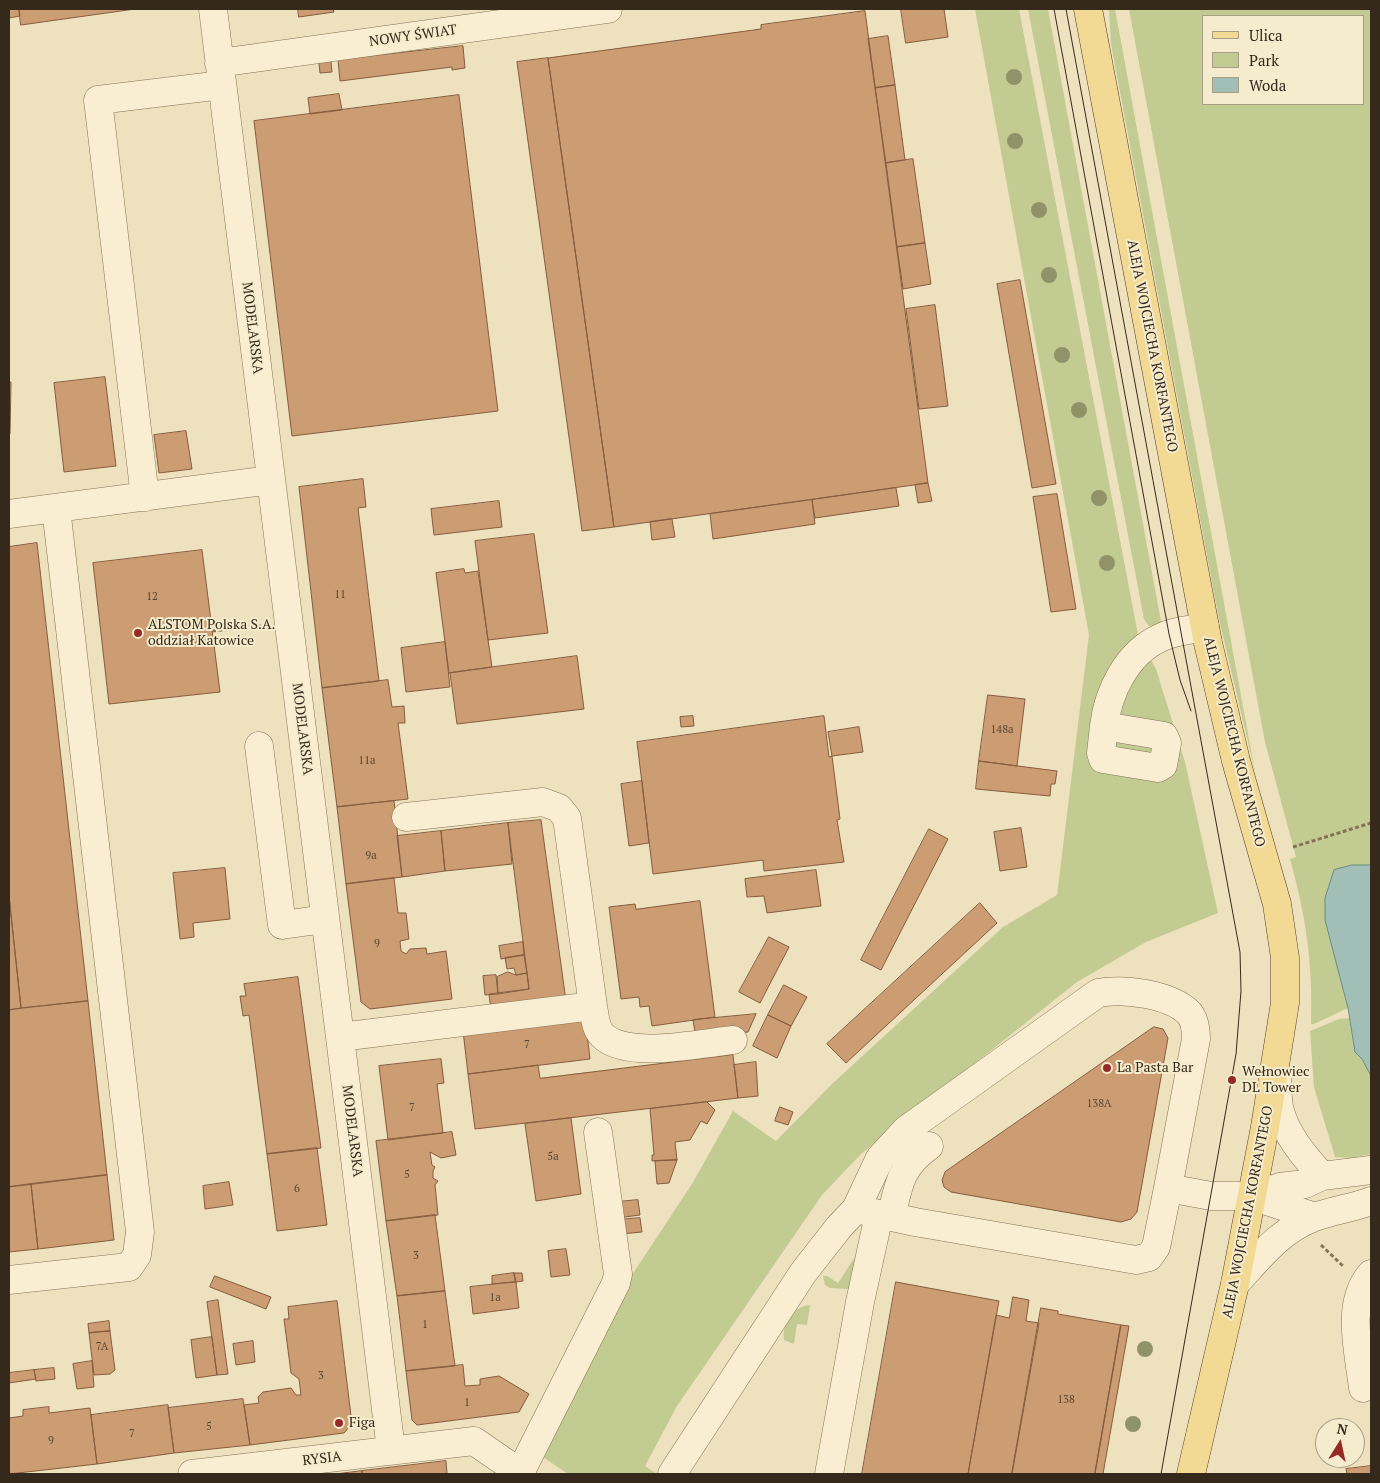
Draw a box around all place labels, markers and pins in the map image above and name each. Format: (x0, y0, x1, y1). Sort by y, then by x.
place label: ALSTOM Polska S.A. oddział Katowice (148, 617, 275, 650)
marker: ALSTOM Polska S.A. oddział Katowice (132, 627, 144, 639)
place label: La Pasta Bar (1117, 1060, 1193, 1076)
marker: La Pasta Bar (1101, 1062, 1113, 1074)
place label: Wełnowiec DL Tower (1242, 1064, 1310, 1096)
marker: Wełnowiec DL Tower (1226, 1074, 1238, 1086)
place label: Figa (349, 1415, 375, 1431)
marker: Figa (333, 1417, 345, 1429)

